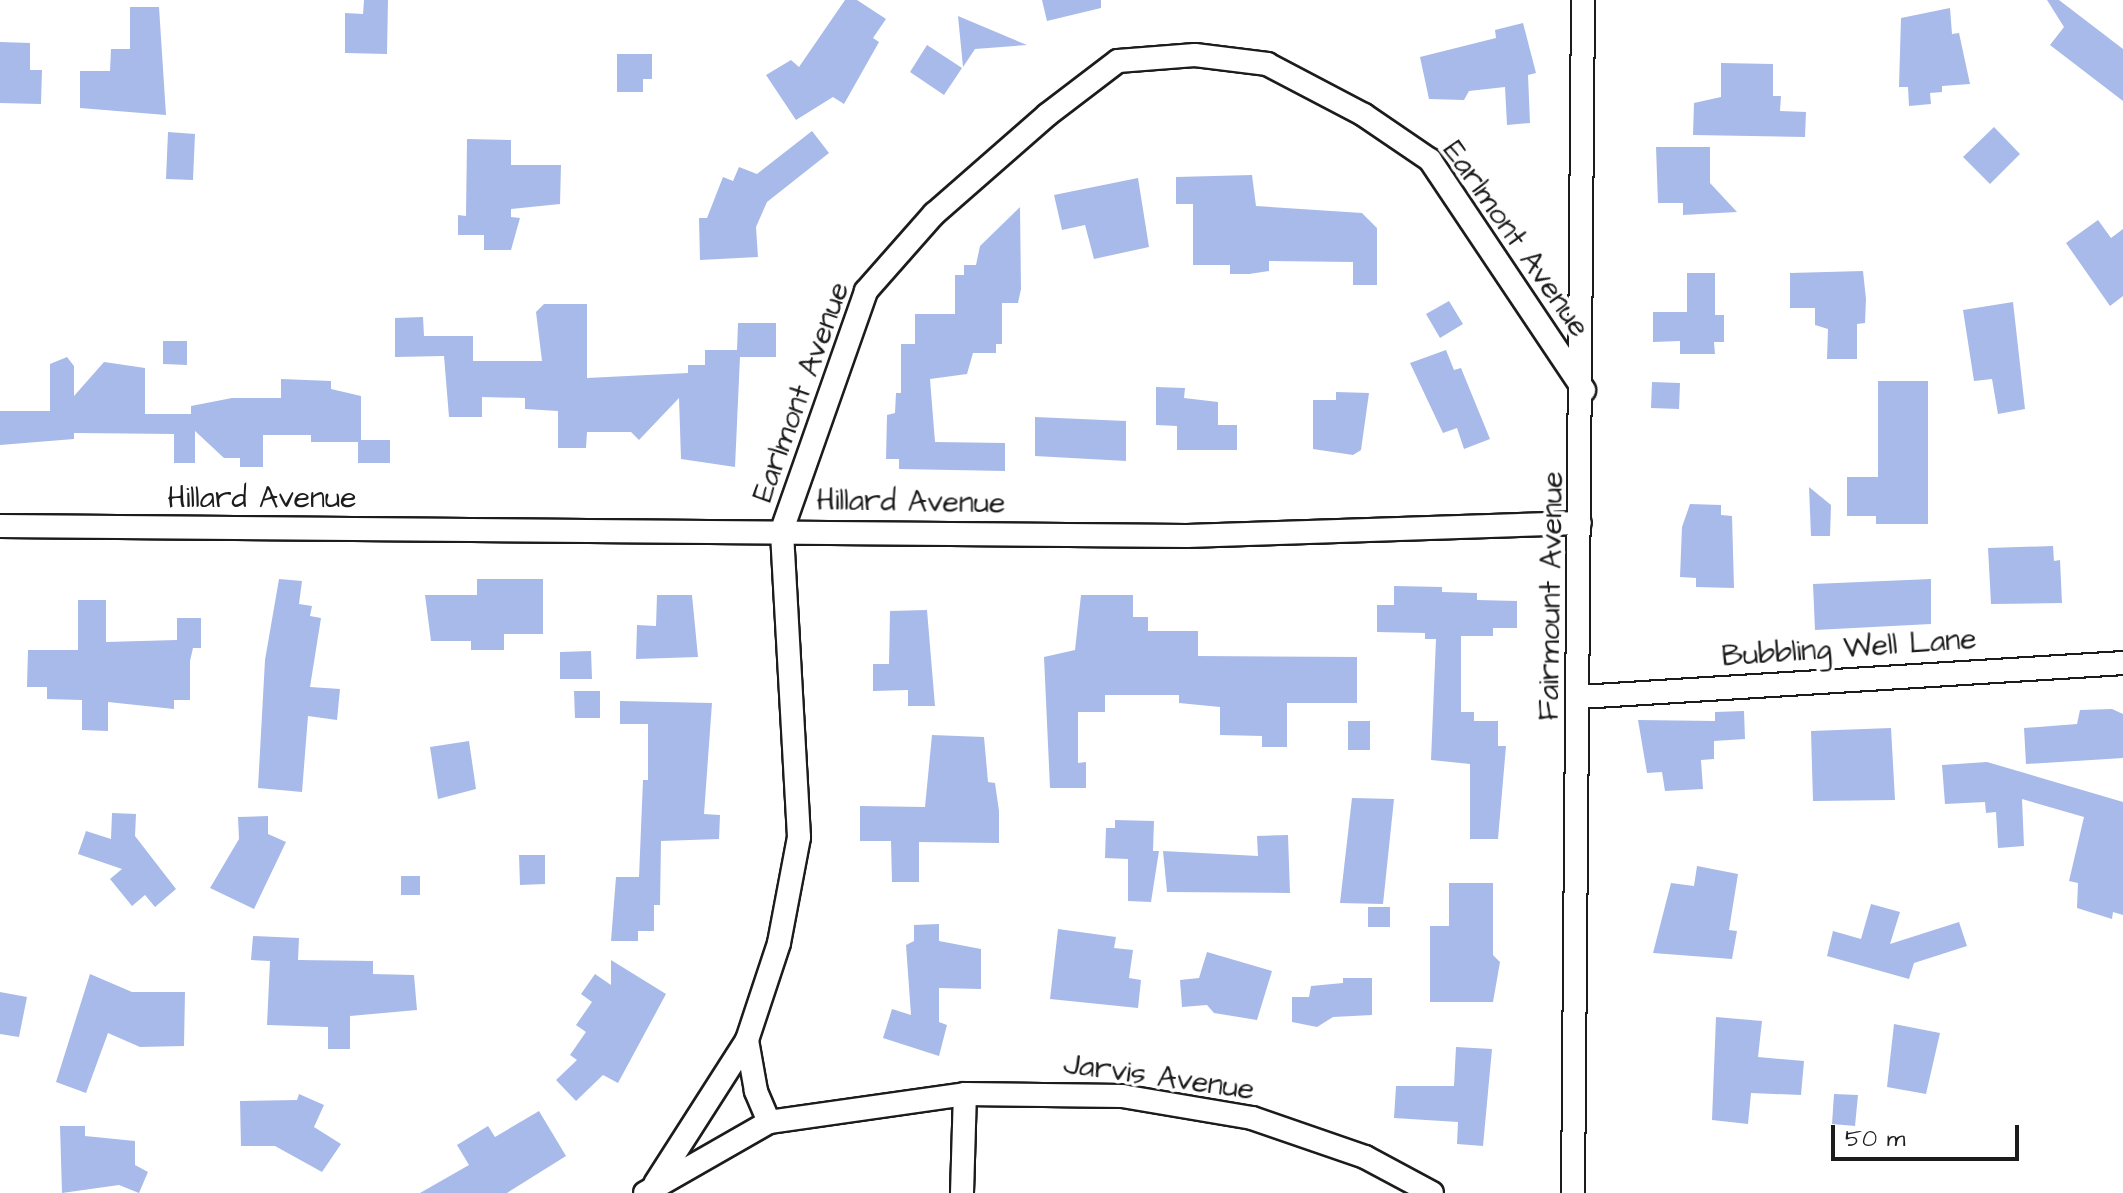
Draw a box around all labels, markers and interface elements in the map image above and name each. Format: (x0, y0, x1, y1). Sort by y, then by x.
street label: Earlmont Avenue (1435, 134, 1597, 344)
street label: Earlmont Avenue (745, 277, 857, 507)
street label: Fairmount Avenue (1531, 471, 1571, 721)
street label: Hillard Avenue (168, 480, 356, 516)
street label: Hillard Avenue (816, 482, 1006, 522)
street label: Bubbling Well Lane (1720, 621, 1978, 675)
street label: Jarvis Avenue (1061, 1046, 1257, 1108)
scale bar (1835, 1109, 2023, 1159)
text: 50 m (1845, 1122, 1905, 1156)

